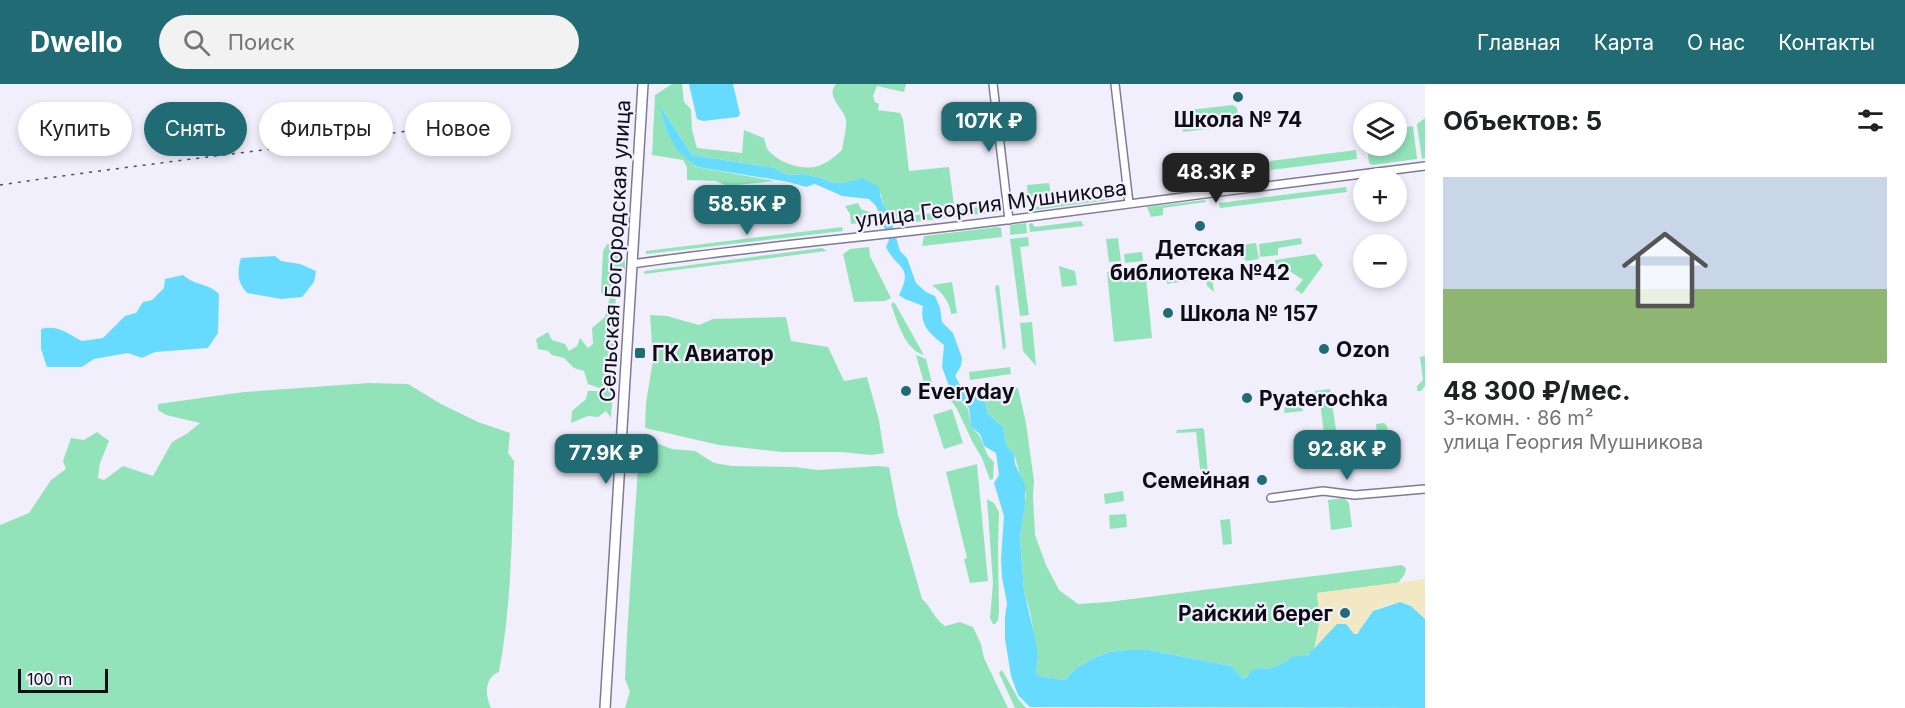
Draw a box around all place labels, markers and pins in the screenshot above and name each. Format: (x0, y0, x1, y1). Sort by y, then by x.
marker: Школа № 74 (1231, 90, 1245, 104)
pin: 107K ₽ (940, 102, 1038, 153)
place label: Школа № 74 (1174, 107, 1302, 132)
pin: 48.3K ₽ (1161, 153, 1271, 204)
pin: 58.5K ₽ (692, 185, 802, 236)
marker: Детская библиотека №42 (1193, 219, 1207, 233)
place label: Детская библиотека №42 (1110, 236, 1290, 285)
place label: Школа № 157 (1180, 301, 1318, 326)
marker: Школа № 157 (1161, 306, 1175, 320)
place label: Ozon (1336, 337, 1390, 362)
place label: ГК Авиатор (652, 341, 774, 366)
marker: Ozon (1317, 342, 1331, 356)
marker: ГК Авиатор (633, 346, 647, 360)
place label: Everyday (918, 379, 1015, 404)
marker: Everyday (899, 384, 913, 398)
place label: Pyaterochka (1259, 386, 1388, 411)
marker: Pyaterochka (1240, 391, 1254, 405)
pin: 92.8K ₽ (1292, 430, 1402, 481)
pin: 77.9K ₽ (551, 434, 661, 485)
place label: Семейная (1142, 468, 1250, 493)
marker: Семейная (1255, 473, 1269, 487)
place label: Райский берег (1178, 601, 1333, 626)
marker: Райский берег (1338, 606, 1352, 620)

